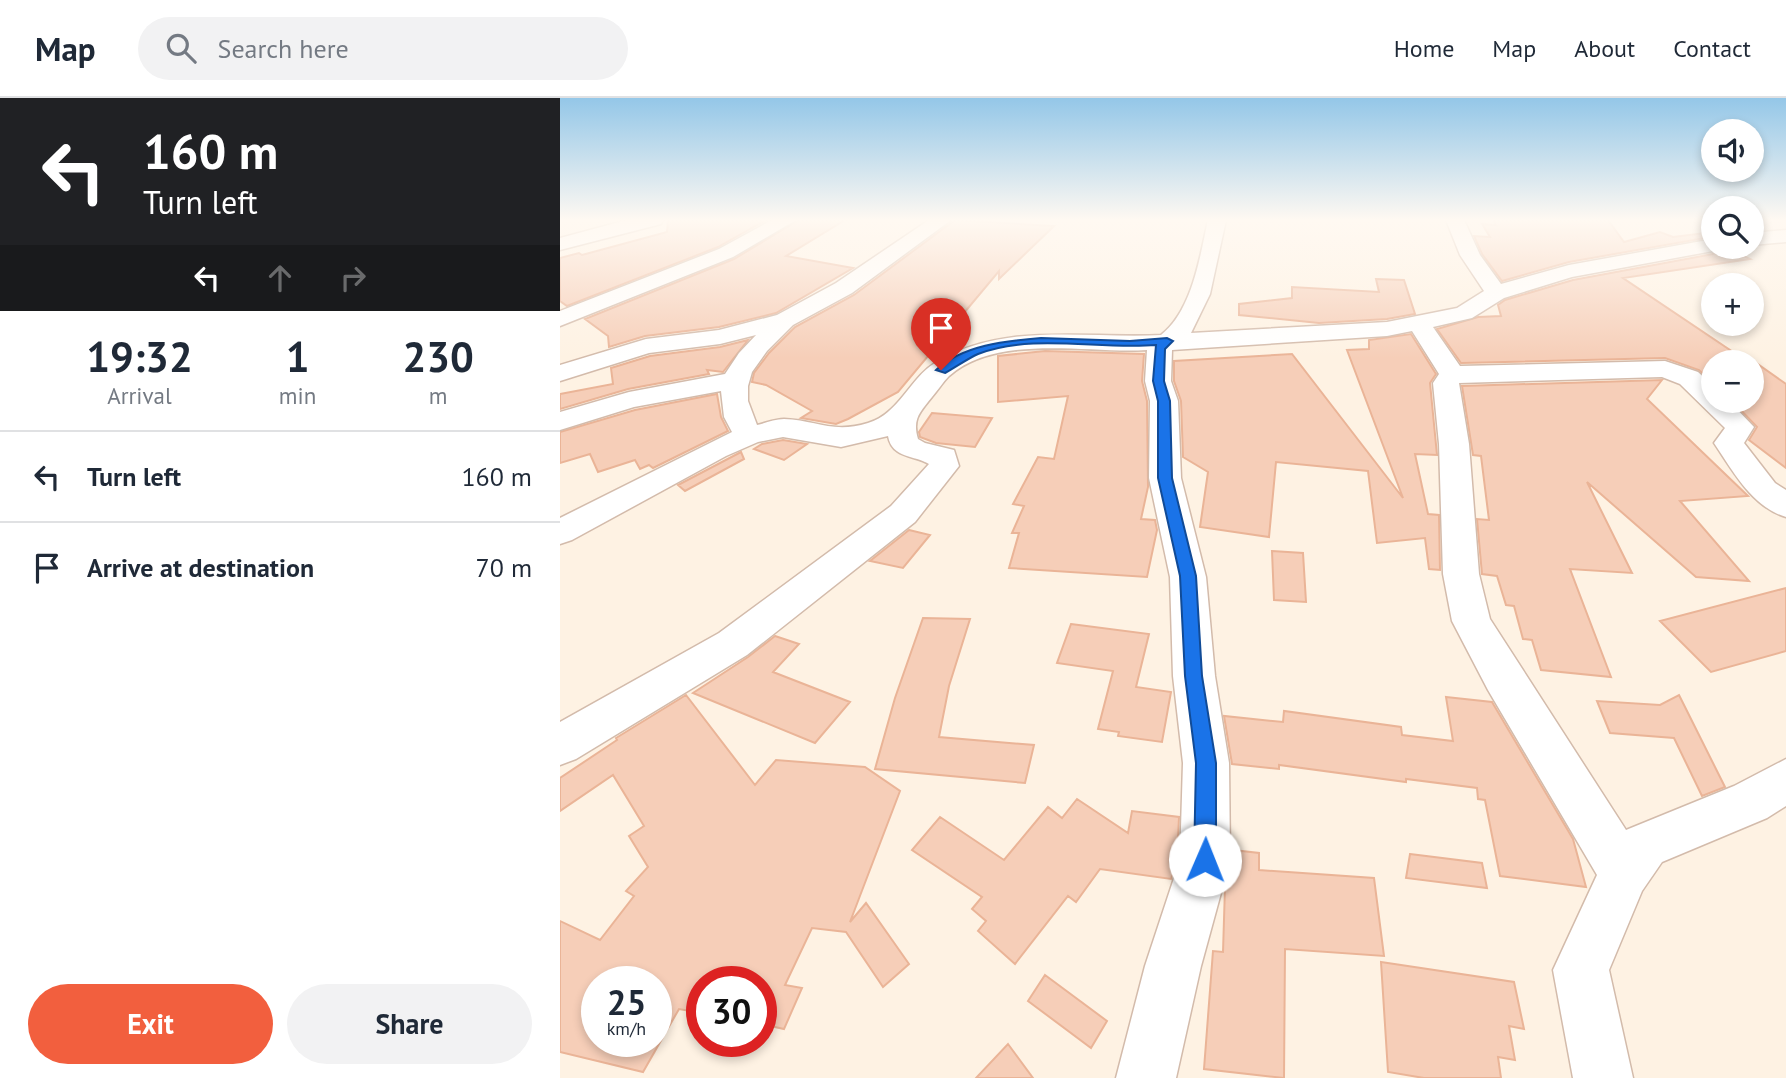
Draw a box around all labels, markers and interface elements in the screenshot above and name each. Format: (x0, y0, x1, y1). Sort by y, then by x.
search box (138, 17, 628, 80)
text: Map (35, 27, 96, 70)
icon: search (162, 29, 200, 67)
text: Search here (218, 32, 349, 65)
text: Home (1394, 33, 1454, 64)
text: Map (1492, 33, 1536, 64)
text: About (1574, 33, 1635, 64)
text: Contact (1673, 33, 1751, 64)
text: 160 m (143, 119, 278, 183)
map controls (1701, 119, 1764, 413)
button: sound (1701, 119, 1764, 182)
icon: left (28, 126, 119, 217)
text: Turn left (143, 181, 258, 223)
button: search (1701, 196, 1764, 259)
icon: left (188, 259, 226, 297)
icon: ahead (261, 259, 299, 297)
icon: right (334, 259, 372, 297)
button: + (1701, 273, 1764, 336)
pin (911, 298, 971, 370)
icon: arrive (922, 309, 960, 347)
text: 19:32 (86, 329, 193, 384)
text: 1 (286, 329, 309, 384)
text: 230 (402, 329, 474, 384)
button: − (1701, 350, 1764, 413)
text: Arrival (107, 381, 172, 410)
text: min (279, 381, 316, 410)
text: m (429, 381, 447, 410)
icon: left (28, 458, 66, 496)
text: Turn left (87, 460, 181, 493)
text: 160 m (461, 460, 532, 493)
icon: arrive (28, 549, 66, 587)
text: Arrive at destination (87, 551, 314, 584)
text: 70 m (476, 551, 532, 584)
position arrow (1168, 823, 1242, 897)
speed limit sign: 30 (686, 966, 777, 1057)
text: 25 (607, 979, 646, 1025)
button: Exit (28, 984, 273, 1064)
button: Share (287, 984, 532, 1064)
text: km/h (607, 1017, 646, 1040)

